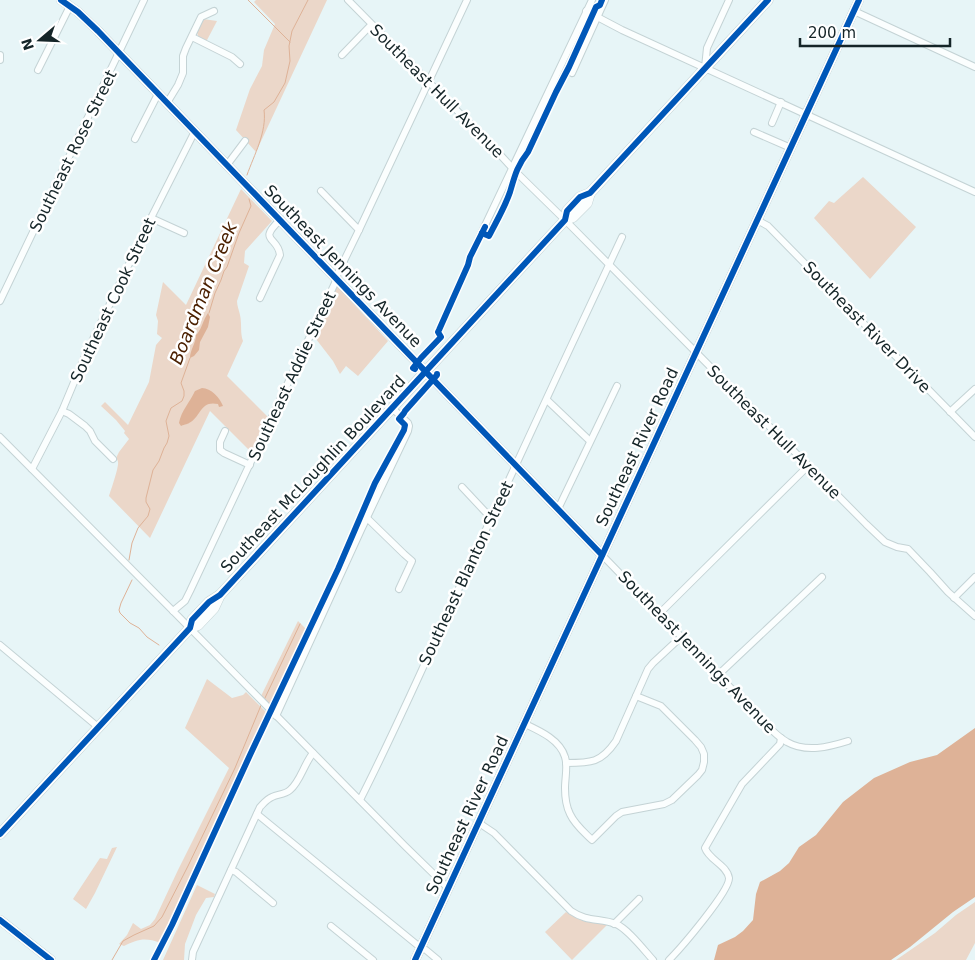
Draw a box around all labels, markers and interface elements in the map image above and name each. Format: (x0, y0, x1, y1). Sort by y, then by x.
north arrow (15, 15, 65, 65)
scale bar (800, 15, 950, 47)
street label: Southeast Hull Avenue (366, 20, 508, 162)
text: 200 m (808, 24, 856, 42)
text: N (18, 36, 37, 52)
street label: Southeast Rose Street (25, 67, 121, 235)
street label: Southeast Jennings Avenue (260, 181, 426, 351)
street label: Southeast Cook Street (66, 215, 160, 385)
water label: Boardman Creek (165, 217, 242, 367)
street label: Southeast River Drive (799, 257, 935, 397)
street label: Southeast Addie Street (244, 288, 340, 464)
street label: Southeast Hull Avenue (703, 361, 845, 503)
street label: Southeast River Road (592, 365, 682, 529)
street label: Southeast McLoughlin Boulevard (217, 372, 409, 576)
street label: Southeast Blanton Street (415, 478, 517, 668)
street label: Southeast Jennings Avenue (614, 567, 780, 737)
street label: Southeast River Road (422, 733, 512, 897)

